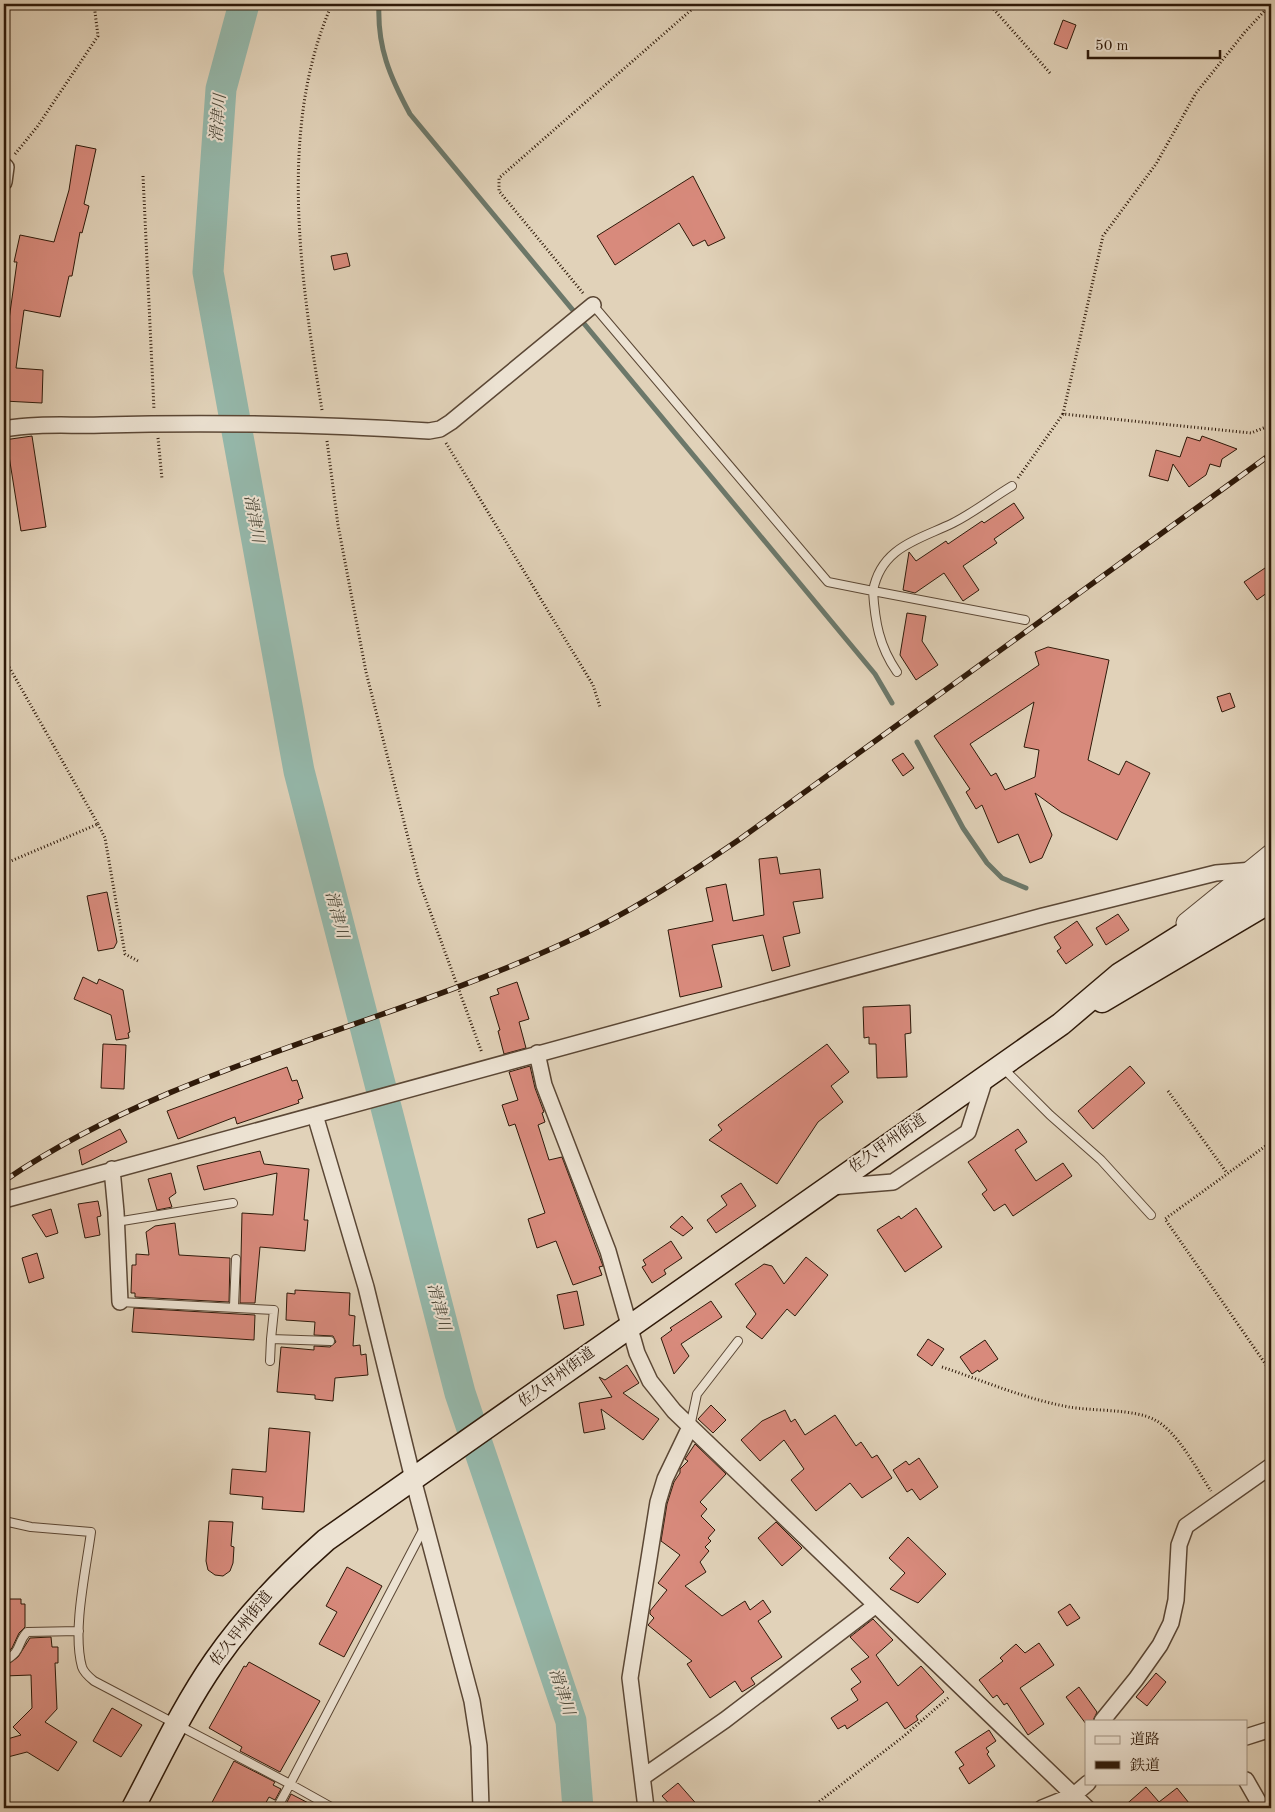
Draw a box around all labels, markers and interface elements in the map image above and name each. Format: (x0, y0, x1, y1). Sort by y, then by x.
scale bar (1088, 28, 1220, 60)
text: 50 m (1095, 39, 1129, 54)
water label: 滑津川 (207, 91, 229, 143)
water label: 滑津川 (241, 494, 267, 546)
water label: 滑津川 (322, 889, 352, 942)
street label: 佐久甲州街道 (846, 1110, 929, 1176)
water label: 滑津川 (424, 1281, 454, 1334)
street label: 佐久甲州街道 (515, 1344, 598, 1411)
street label: 佐久甲州街道 (207, 1588, 276, 1669)
water label: 滑津川 (546, 1666, 579, 1719)
legend (1085, 1720, 1248, 1784)
text: 道路 (1130, 1731, 1160, 1748)
text: 鉄道 (1130, 1757, 1160, 1774)

